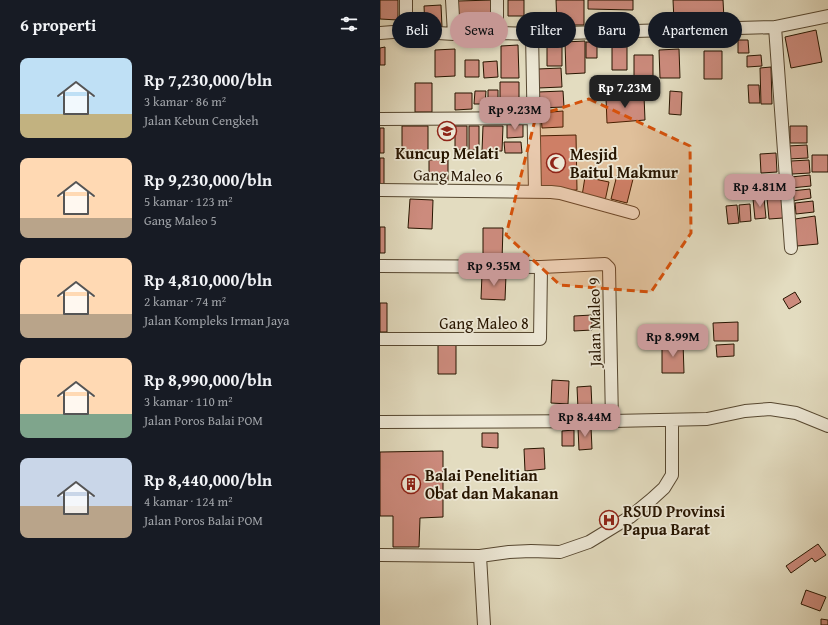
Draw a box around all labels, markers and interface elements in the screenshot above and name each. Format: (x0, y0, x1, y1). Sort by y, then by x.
text: 6 properti (20, 12, 96, 37)
chip: Beli (392, 12, 442, 48)
chip: Sewa (450, 12, 508, 48)
chip: Filter (516, 12, 576, 48)
chip: Baru (584, 12, 640, 48)
chip: Apartemen (648, 12, 742, 48)
icon: filters (338, 13, 360, 35)
text: Rp 7,230,000/bln (144, 67, 272, 92)
icon: home (52, 74, 100, 122)
pin: Rp 7.23M (584, 75, 666, 109)
text: Rp 7.23M (598, 78, 652, 97)
text: 3 kamar · 86 m² (144, 92, 226, 111)
pin: Rp 9.23M (474, 97, 556, 131)
text: Rp 9.23M (488, 100, 542, 119)
text: Jalan Kebun Cengkeh (144, 111, 259, 130)
school or university icon: Kuncup Melati (436, 120, 458, 142)
place label: Kuncup Melati (395, 141, 499, 165)
place label: Mesjid Baitul Makmur (570, 142, 679, 184)
mosque icon: Mesjid Baitul Makmur (545, 152, 567, 174)
street label: Gang Maleo 6 (413, 162, 503, 188)
text: Rp 9,230,000/bln (144, 167, 272, 192)
icon: home (52, 174, 100, 222)
pin: Rp 4.81M (719, 174, 801, 208)
text: Rp 4.81M (733, 177, 787, 196)
text: 5 kamar · 123 m² (144, 192, 233, 211)
text: Gang Maleo 5 (144, 211, 217, 230)
pin: Rp 9.35M (453, 253, 535, 287)
text: Rp 9.35M (467, 256, 521, 275)
text: Rp 4,810,000/bln (144, 267, 272, 292)
icon: home (52, 274, 100, 322)
street label: Jalan Maleo 9 (581, 277, 607, 369)
text: 2 kamar · 74 m² (144, 292, 226, 311)
text: Jalan Kompleks Irman Jaya (144, 311, 289, 330)
street label: Gang Maleo 8 (439, 311, 529, 335)
pin: Rp 8.99M (632, 324, 714, 358)
text: Rp 8.99M (646, 327, 700, 346)
text: Rp 8,990,000/bln (144, 367, 272, 392)
icon: home (52, 374, 100, 422)
text: 3 kamar · 110 m² (144, 392, 233, 411)
pin: Rp 8.44M (544, 404, 626, 438)
text: Rp 8.44M (558, 407, 612, 426)
text: Jalan Poros Balai POM (144, 411, 263, 430)
place label: Balai Penelitian Obat dan Makanan (425, 463, 559, 505)
text: Rp 8,440,000/bln (144, 467, 272, 492)
building icon: Balai Penelitian Obat dan Makanan (400, 473, 422, 495)
icon: home (52, 474, 100, 522)
text: 4 kamar · 124 m² (144, 492, 233, 511)
place label: RSUD Provinsi Papua Barat (623, 499, 725, 541)
hospital icon: RSUD Provinsi Papua Barat (598, 509, 620, 531)
text: Jalan Poros Balai POM (144, 511, 263, 530)

